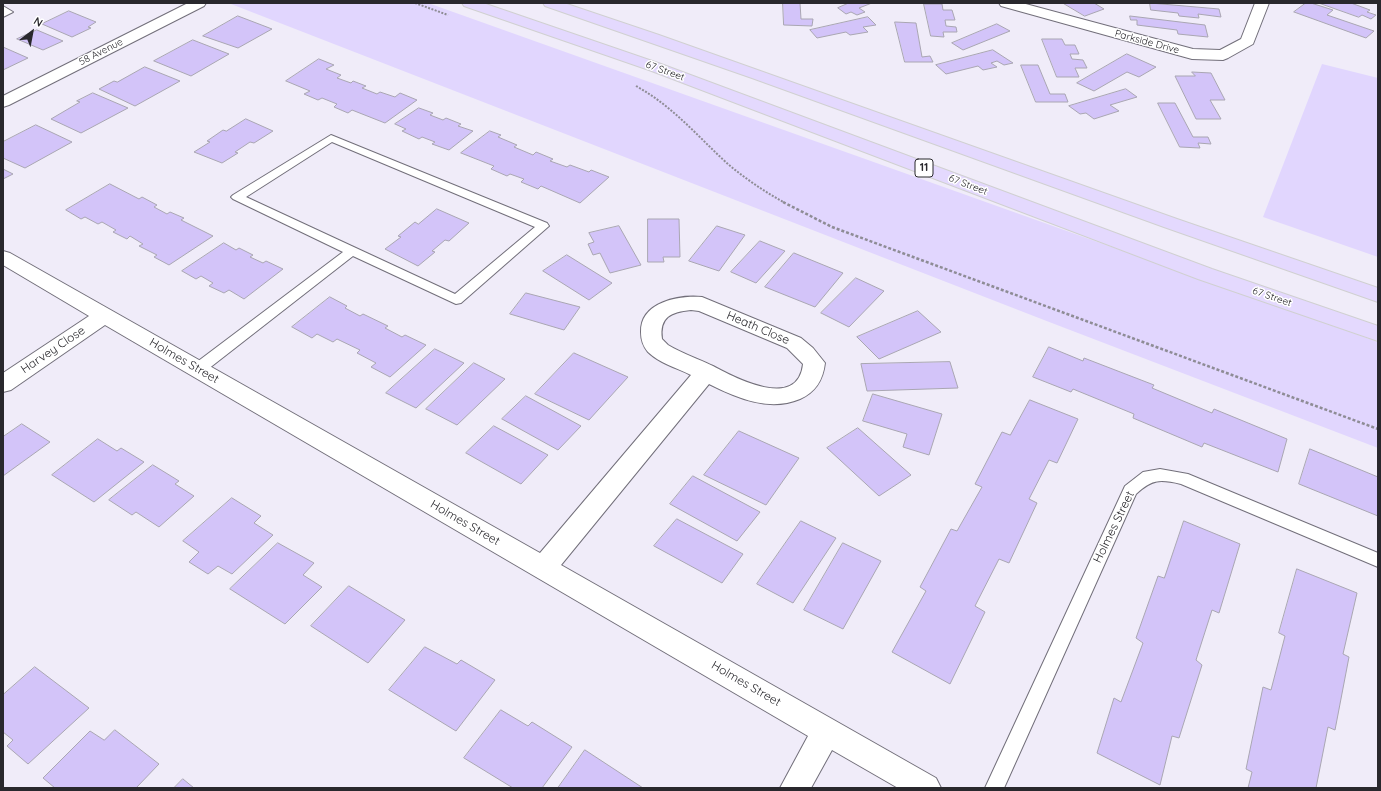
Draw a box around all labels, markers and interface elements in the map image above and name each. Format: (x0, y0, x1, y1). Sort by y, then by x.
north arrow (12, 12, 52, 52)
text: N (31, 14, 46, 30)
street label: Parkside Drive (1113, 28, 1181, 56)
street label: 58 Avenue (77, 36, 125, 68)
street label: 67 Street (644, 58, 686, 84)
road number: 11 (915, 159, 933, 177)
street label: 67 Street (947, 172, 989, 198)
street label: 67 Street (1251, 285, 1293, 309)
street label: Heath Close (724, 308, 792, 348)
street label: Harvey Close (18, 323, 88, 377)
street label: Holmes Street (147, 335, 221, 387)
street label: Holmes Street (1090, 489, 1138, 565)
street label: Holmes Street (428, 497, 502, 549)
street label: Holmes Street (709, 658, 783, 710)

